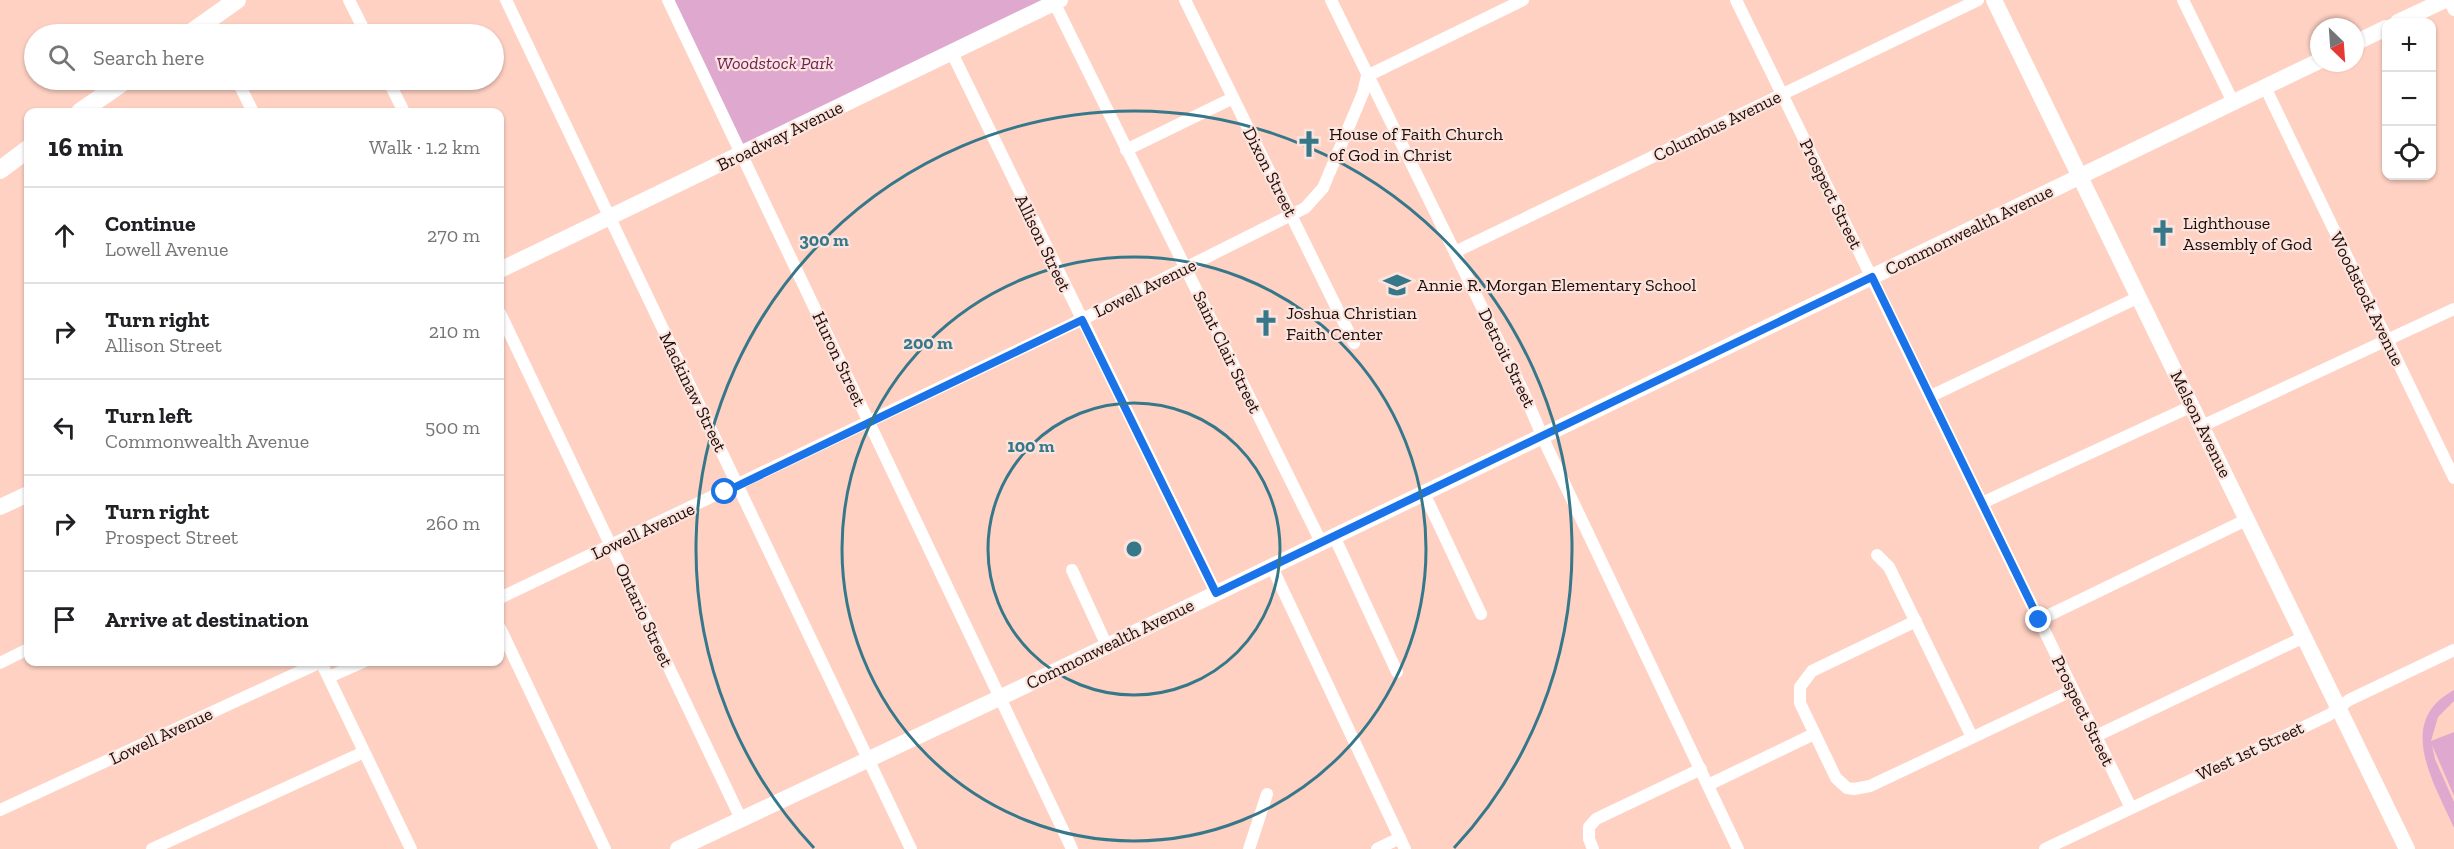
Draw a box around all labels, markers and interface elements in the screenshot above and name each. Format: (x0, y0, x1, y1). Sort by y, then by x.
north arrow (2310, 18, 2364, 72)
map controls (2382, 18, 2436, 180)
button: + (2382, 18, 2436, 72)
search box (24, 24, 504, 90)
icon: search (45, 41, 78, 74)
text: Search here (93, 44, 204, 71)
park label: Woodstock Park (716, 52, 834, 74)
button: − (2382, 72, 2436, 126)
street label: Columbus Avenue (1650, 86, 1784, 166)
street label: Broadway Avenue (713, 96, 847, 176)
street label: Dixon Street (1238, 123, 1302, 221)
place label: House of Faith Church of God in Christ (1329, 123, 1503, 166)
button: locate (2382, 126, 2436, 180)
church icon: House of Faith Church of God in Christ (1294, 129, 1324, 159)
text: 16 min (48, 131, 123, 163)
text: Walk · 1.2 km (369, 135, 480, 159)
street label: Prospect Street (1795, 135, 1867, 253)
street label: Commonwealth Avenue (1882, 180, 2056, 280)
street label: Allison Street (1010, 191, 1076, 295)
text: Continue (105, 210, 196, 237)
place label: Lighthouse Assembly of God (2183, 212, 2312, 255)
church icon: Lighthouse Assembly of God (2148, 218, 2178, 248)
icon: ahead (48, 219, 81, 252)
text: 270 m (427, 223, 480, 247)
street label: Woodstock Avenue (2325, 228, 2409, 370)
text: 300 m (799, 229, 849, 251)
text: Lowell Avenue (105, 237, 228, 261)
street label: Lowell Avenue (1090, 254, 1200, 322)
school or university icon: Annie R. Morgan Elementary School (1382, 270, 1412, 300)
place label: Annie R. Morgan Elementary School (1417, 274, 1696, 296)
street label: Saint Clair Street (1188, 287, 1266, 417)
place label: Joshua Christian Faith Center (1286, 302, 1417, 345)
street label: Detroit Street (1473, 305, 1541, 412)
text: Turn right (105, 306, 209, 333)
street label: Huron Street (807, 308, 871, 410)
church icon: Joshua Christian Faith Center (1251, 308, 1281, 338)
icon: right (48, 315, 81, 348)
text: 210 m (429, 319, 480, 343)
street label: Mackinaw Street (654, 328, 732, 456)
text: 200 m (903, 332, 953, 354)
text: Allison Street (105, 333, 222, 357)
street label: Melson Avenue (2166, 367, 2236, 481)
text: Turn left (105, 402, 192, 429)
icon: left (48, 411, 81, 444)
text: 500 m (425, 415, 480, 439)
text: Commonwealth Avenue (105, 429, 309, 453)
text: 100 m (1007, 435, 1055, 457)
route start (711, 478, 737, 504)
text: Turn right (105, 498, 209, 525)
street label: Lowell Avenue (588, 498, 698, 564)
icon: right (48, 507, 81, 540)
text: 260 m (426, 511, 480, 535)
text: Prospect Street (105, 525, 238, 549)
centre of rings (1124, 539, 1144, 559)
street label: Ontario Street (610, 560, 678, 671)
street label: Commonwealth Avenue (1023, 594, 1197, 694)
icon: arrive (48, 603, 81, 636)
text: Arrive at destination (105, 606, 308, 633)
route end (2025, 606, 2051, 632)
street label: Prospect Street (2047, 652, 2119, 770)
street label: Lowell Avenue (106, 703, 216, 769)
street label: West 1st Street (2193, 716, 2308, 786)

